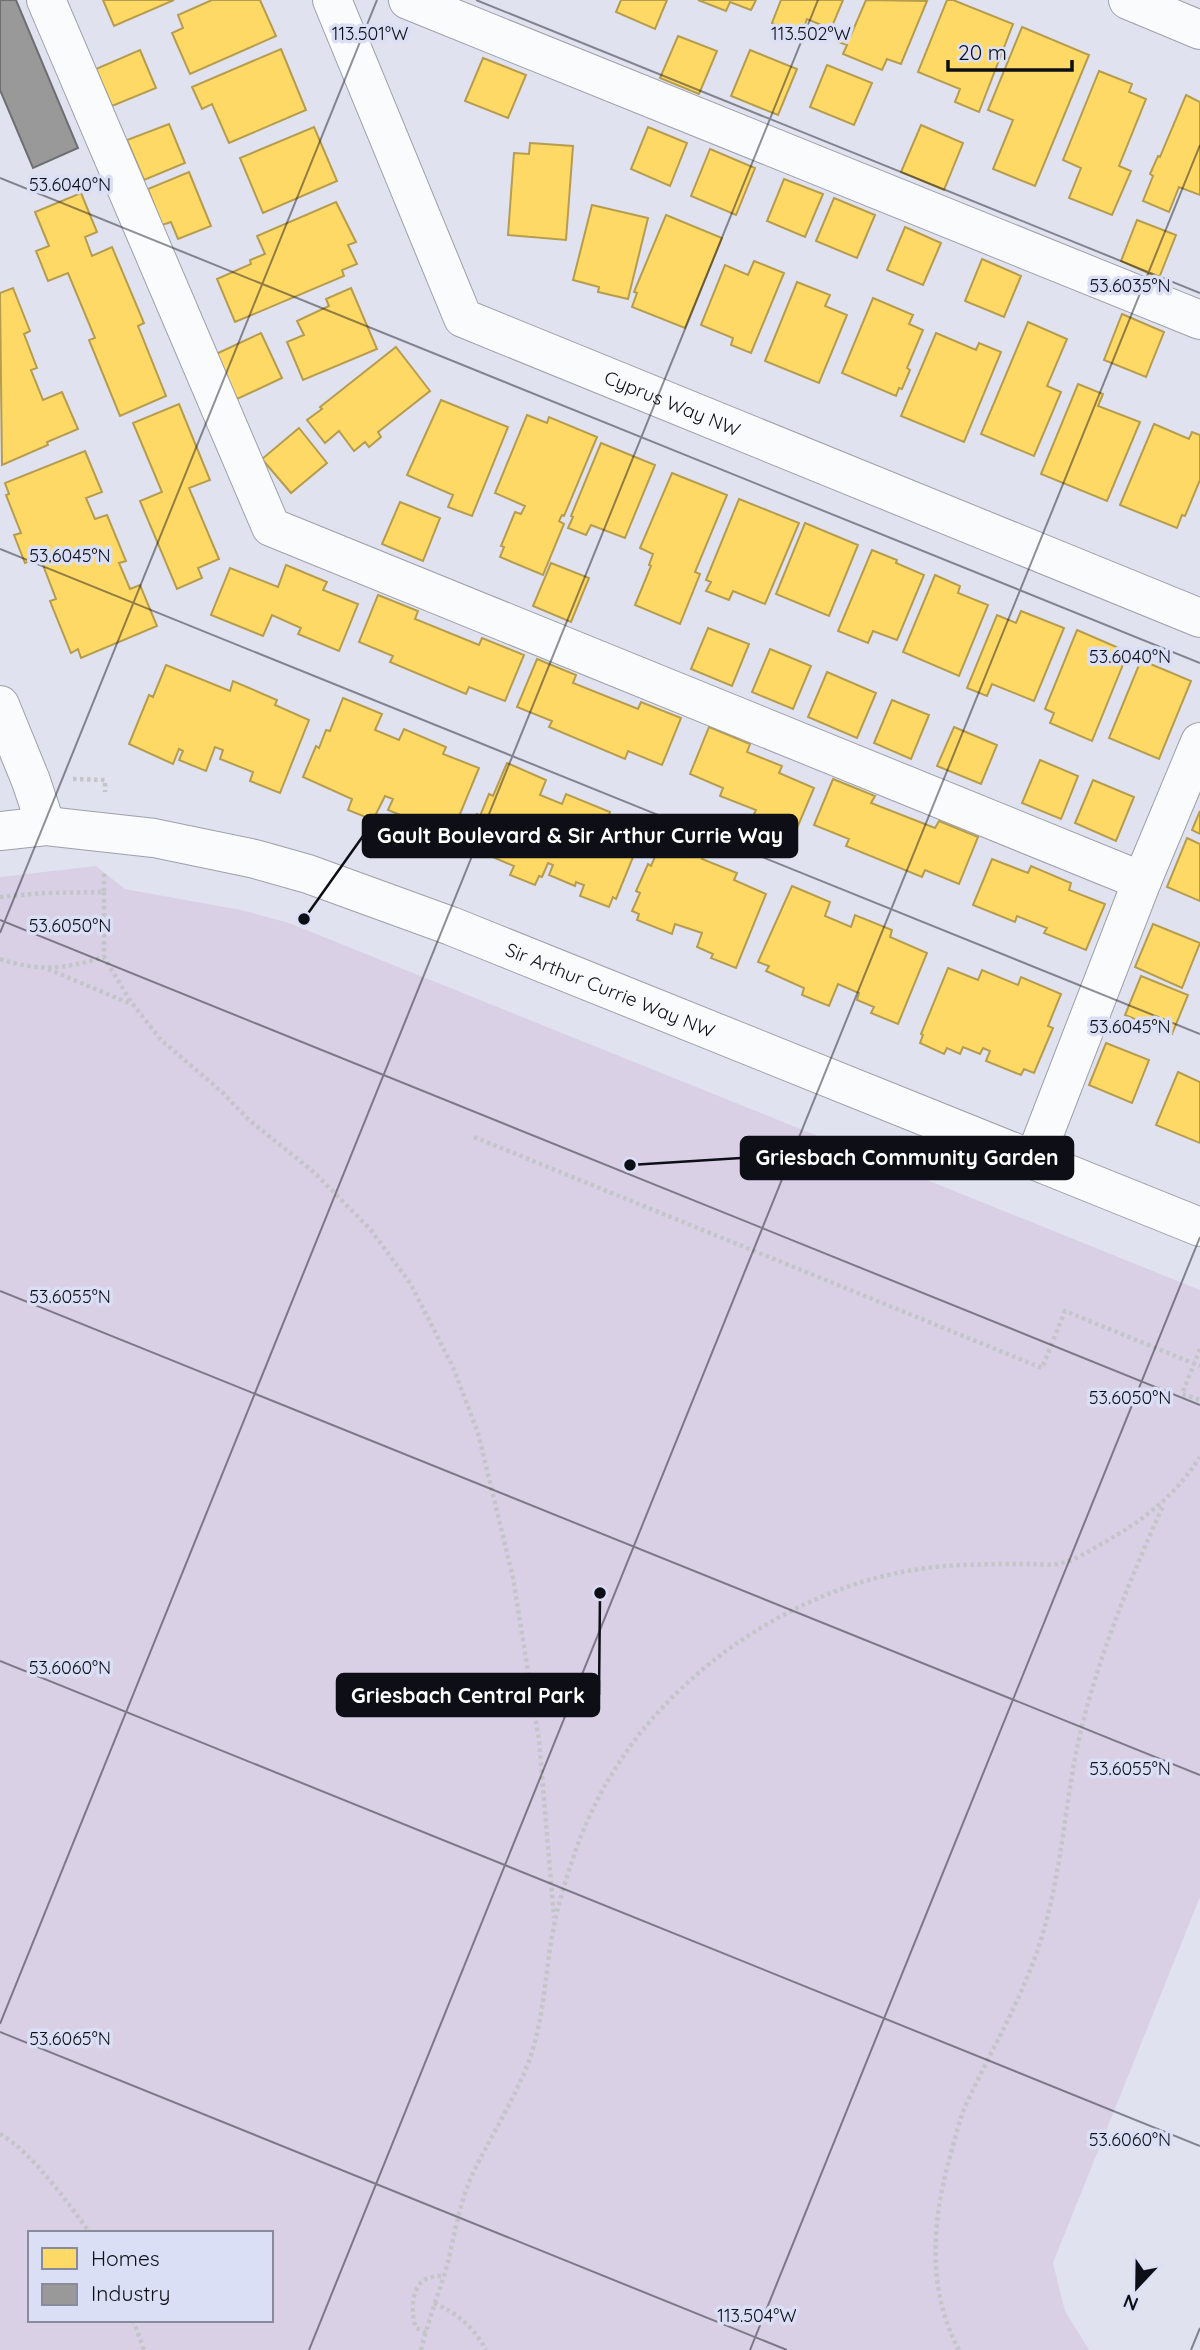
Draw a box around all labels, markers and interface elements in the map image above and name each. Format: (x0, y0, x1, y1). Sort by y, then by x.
text: 113.501°W (332, 22, 408, 45)
text: 113.502°W (771, 22, 851, 45)
scale bar (948, 28, 1072, 72)
text: 20 m (958, 39, 1007, 65)
text: 53.6040°N (29, 173, 111, 196)
text: 53.6035°N (1089, 274, 1171, 297)
street label: Cyprus Way NW (601, 365, 744, 442)
text: 53.6045°N (29, 544, 111, 567)
text: 53.6040°N (1089, 645, 1171, 668)
callout: Gault Boulevard & Sir Arthur Currie Way (363, 815, 797, 857)
text: Gault Boulevard & Sir Arthur Currie Way (377, 822, 783, 848)
text: 53.6050°N (29, 914, 111, 937)
street label: Sir Arthur Currie Way NW (502, 937, 718, 1043)
text: 53.6045°N (1089, 1015, 1171, 1038)
callout: Griesbach Community Garden (741, 1137, 1073, 1179)
text: Griesbach Community Garden (755, 1144, 1059, 1170)
text: 53.6055°N (29, 1285, 111, 1308)
text: 53.6050°N (1089, 1386, 1171, 1409)
text: 53.6060°N (29, 1656, 111, 1679)
callout: Griesbach Central Park (337, 1674, 599, 1716)
text: Griesbach Central Park (351, 1682, 585, 1708)
text: 53.6055°N (1089, 1757, 1171, 1780)
text: 53.6065°N (29, 2027, 111, 2050)
text: 53.6060°N (1089, 2128, 1171, 2151)
legend (28, 2231, 273, 2322)
text: Homes (91, 2245, 160, 2271)
north arrow (1102, 2252, 1172, 2322)
text: Industry (91, 2280, 170, 2306)
text: N (1120, 2289, 1142, 2317)
text: 113.504°W (717, 2304, 797, 2327)

